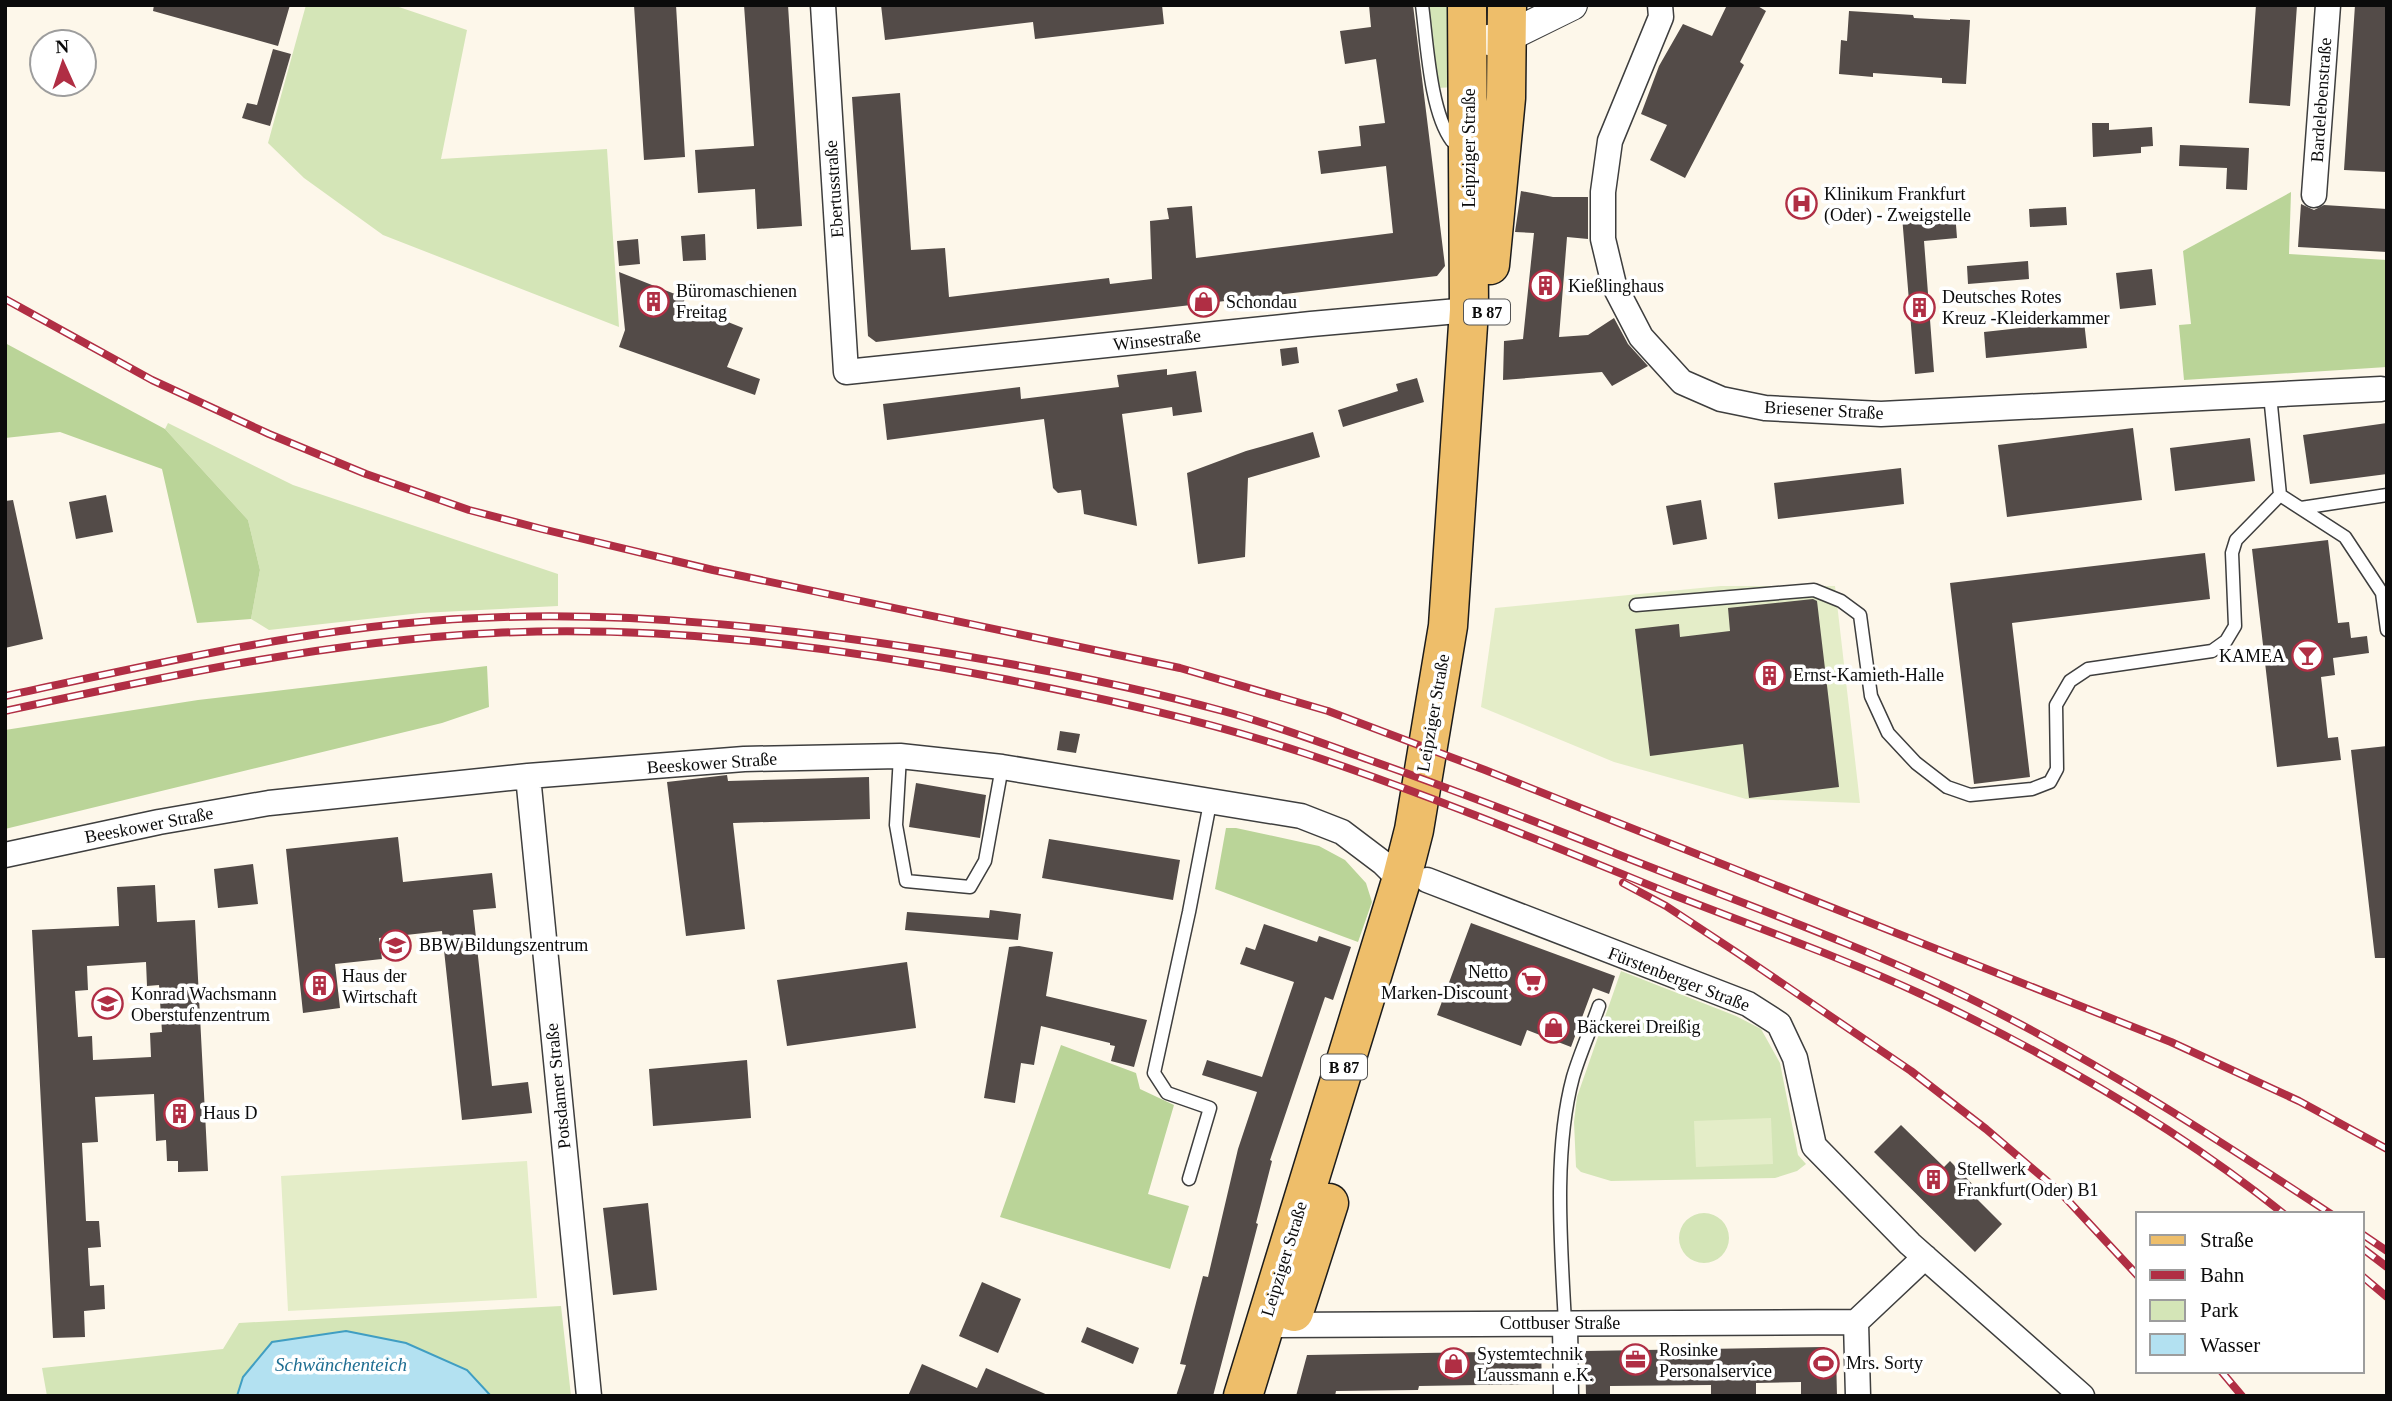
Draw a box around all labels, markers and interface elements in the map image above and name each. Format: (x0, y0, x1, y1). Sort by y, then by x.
north arrow (28, 28, 98, 98)
text: N (55, 36, 70, 57)
street label: Bardelebenstraße (2307, 37, 2335, 163)
street label: Leipziger Straße (1459, 88, 1479, 208)
street label: Ebertusstraße (821, 139, 847, 239)
place label: Klinikum Frankfurt (Oder) - Zweigstelle (1824, 184, 1971, 226)
hospital icon: Klinikum Frankfurt (Oder) - Zweigstelle (1784, 187, 1818, 221)
building icon: Kießlinghaus (1528, 269, 1562, 303)
place label: Kießlinghaus (1568, 276, 1664, 296)
place label: Büromaschienen Freitag (676, 281, 797, 322)
building icon: Büromaschienen Freitag (636, 284, 670, 318)
shop icon: Schondau (1186, 285, 1220, 319)
place label: Deutsches Rotes Kreuz -Kleiderkammer (1942, 287, 2109, 328)
building icon: Deutsches Rotes Kreuz -Kleiderkammer (1902, 290, 1936, 324)
place label: Schondau (1226, 292, 1297, 312)
road number: B 87 (1464, 300, 1510, 324)
street label: Winsestraße (1112, 325, 1202, 355)
street label: Briesener Straße (1764, 397, 1884, 423)
bar icon: KAMEA (2291, 639, 2325, 673)
place label: KAMEA (2219, 646, 2285, 666)
street label: Leipziger Straße (1413, 652, 1453, 774)
building icon: Ernst-Kamieth-Halle (1753, 658, 1787, 692)
place label: Ernst-Kamieth-Halle (1793, 665, 1944, 685)
street label: Beeskower Straße (646, 748, 778, 778)
street label: Beeskower Straße (83, 803, 215, 847)
school or university icon: BBW Bildungszentrum (379, 928, 413, 962)
place label: BBW Bildungszentrum (419, 935, 588, 955)
street label: Fürstenberger Straße (1605, 943, 1753, 1015)
place label: Netto Marken-Discount (1381, 962, 1508, 1003)
supermarket icon: Netto Marken-Discount (1514, 965, 1548, 999)
place label: Haus der Wirtschaft (342, 966, 417, 1007)
building icon: Haus der Wirtschaft (302, 969, 336, 1003)
place label: Konrad Wachsmann Oberstufenzentrum (131, 984, 277, 1025)
school or university icon: Konrad Wachsmann Oberstufenzentrum (91, 987, 125, 1021)
shop icon: Bäckerei Dreißig (1537, 1010, 1571, 1044)
place label: Bäckerei Dreißig (1577, 1017, 1700, 1037)
street label: Potsdamer Straße (541, 1022, 575, 1150)
road number: B 87 (1321, 1054, 1367, 1079)
building icon: Haus D (163, 1096, 197, 1130)
place label: Haus D (203, 1103, 258, 1123)
place label: Stellwerk Frankfurt(Oder) B1 (1957, 1159, 2098, 1201)
building icon: Stellwerk Frankfurt(Oder) B1 (1917, 1162, 1951, 1196)
street label: Leipziger Straße (1257, 1199, 1311, 1319)
legend (2136, 1212, 2364, 1373)
text: Straße (2200, 1228, 2254, 1252)
text: Bahn (2200, 1263, 2245, 1287)
text: Park (2200, 1298, 2239, 1322)
street label: Cottbuser Straße (1500, 1313, 1620, 1333)
text: Wasser (2200, 1333, 2260, 1357)
place label: Rosinke Personalservice (1659, 1340, 1772, 1381)
office icon: Rosinke Personalservice (1619, 1343, 1653, 1377)
place label: Systemtechnik Laussmann e.K. (1477, 1344, 1593, 1385)
sports icon: Mrs. Sorty (1806, 1346, 1840, 1380)
shop icon: Systemtechnik Laussmann e.K. (1437, 1347, 1471, 1381)
place label: Mrs. Sorty (1846, 1353, 1923, 1373)
water label: Schwänchenteich (275, 1354, 407, 1375)

